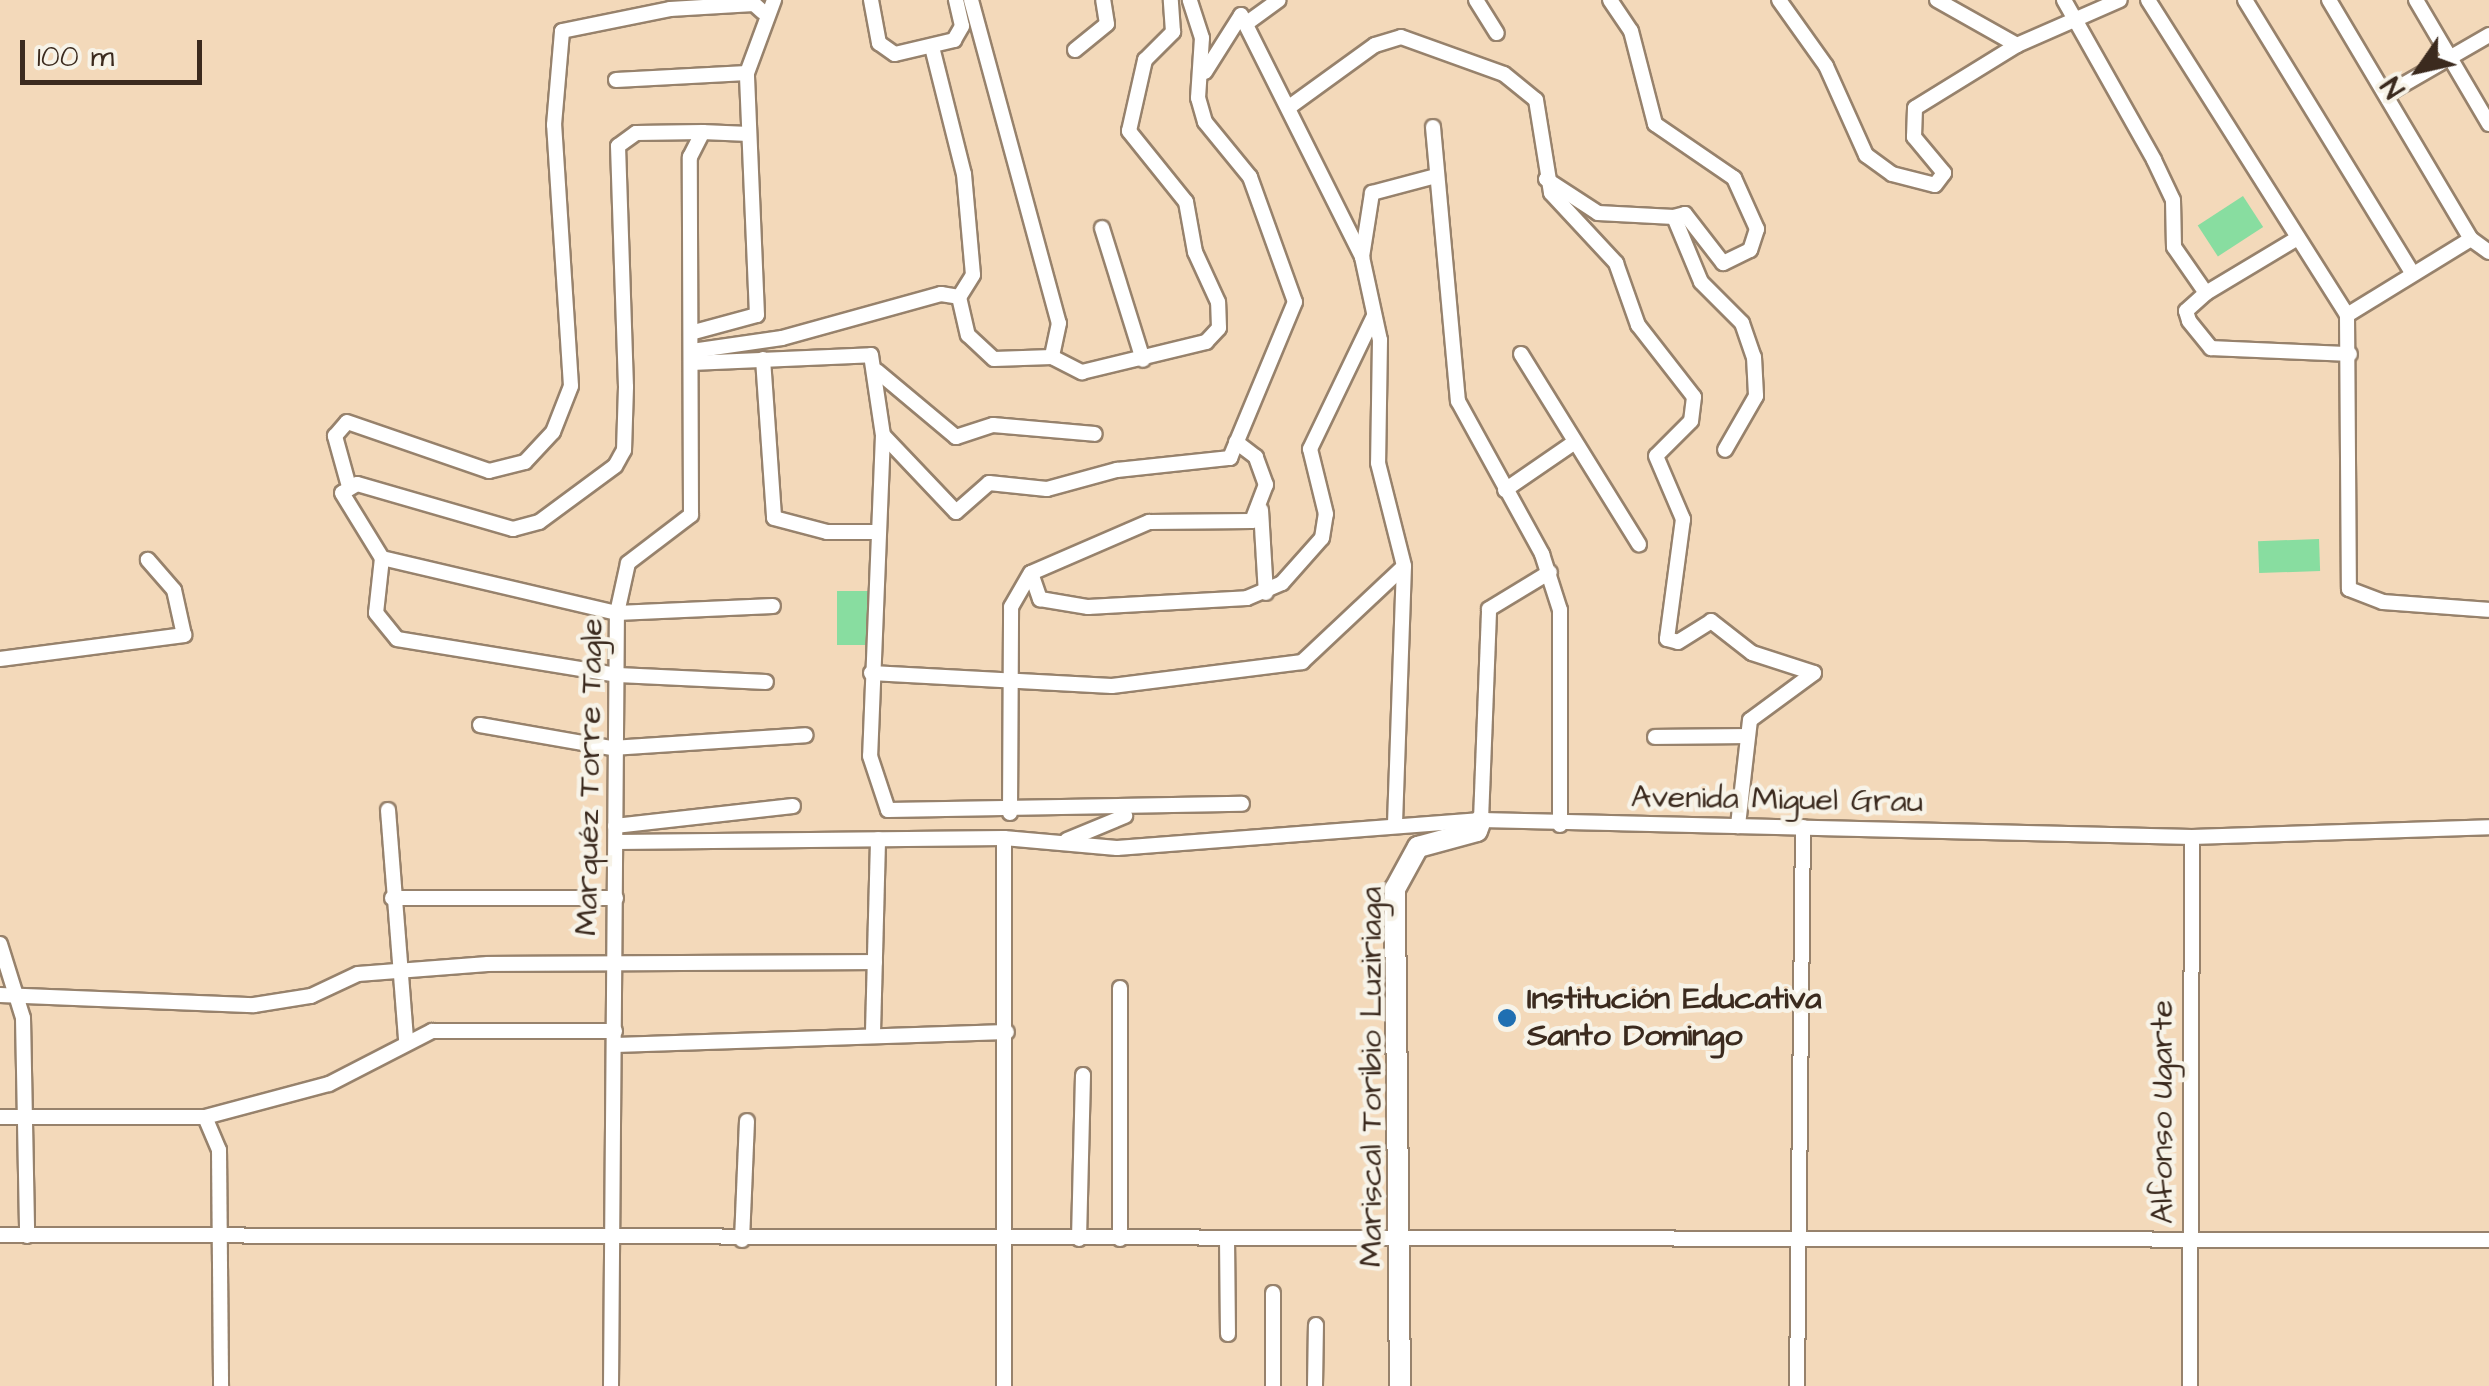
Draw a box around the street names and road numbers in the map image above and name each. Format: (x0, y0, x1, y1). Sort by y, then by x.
street label: Marquéz Torre Tagle (568, 618, 612, 936)
street label: Avenida Miguel Grau (1631, 778, 1923, 822)
street label: Mariscal Toribio Luziriaga (1353, 887, 1391, 1267)
street label: Alfonso Ugarte (2144, 1000, 2182, 1224)

